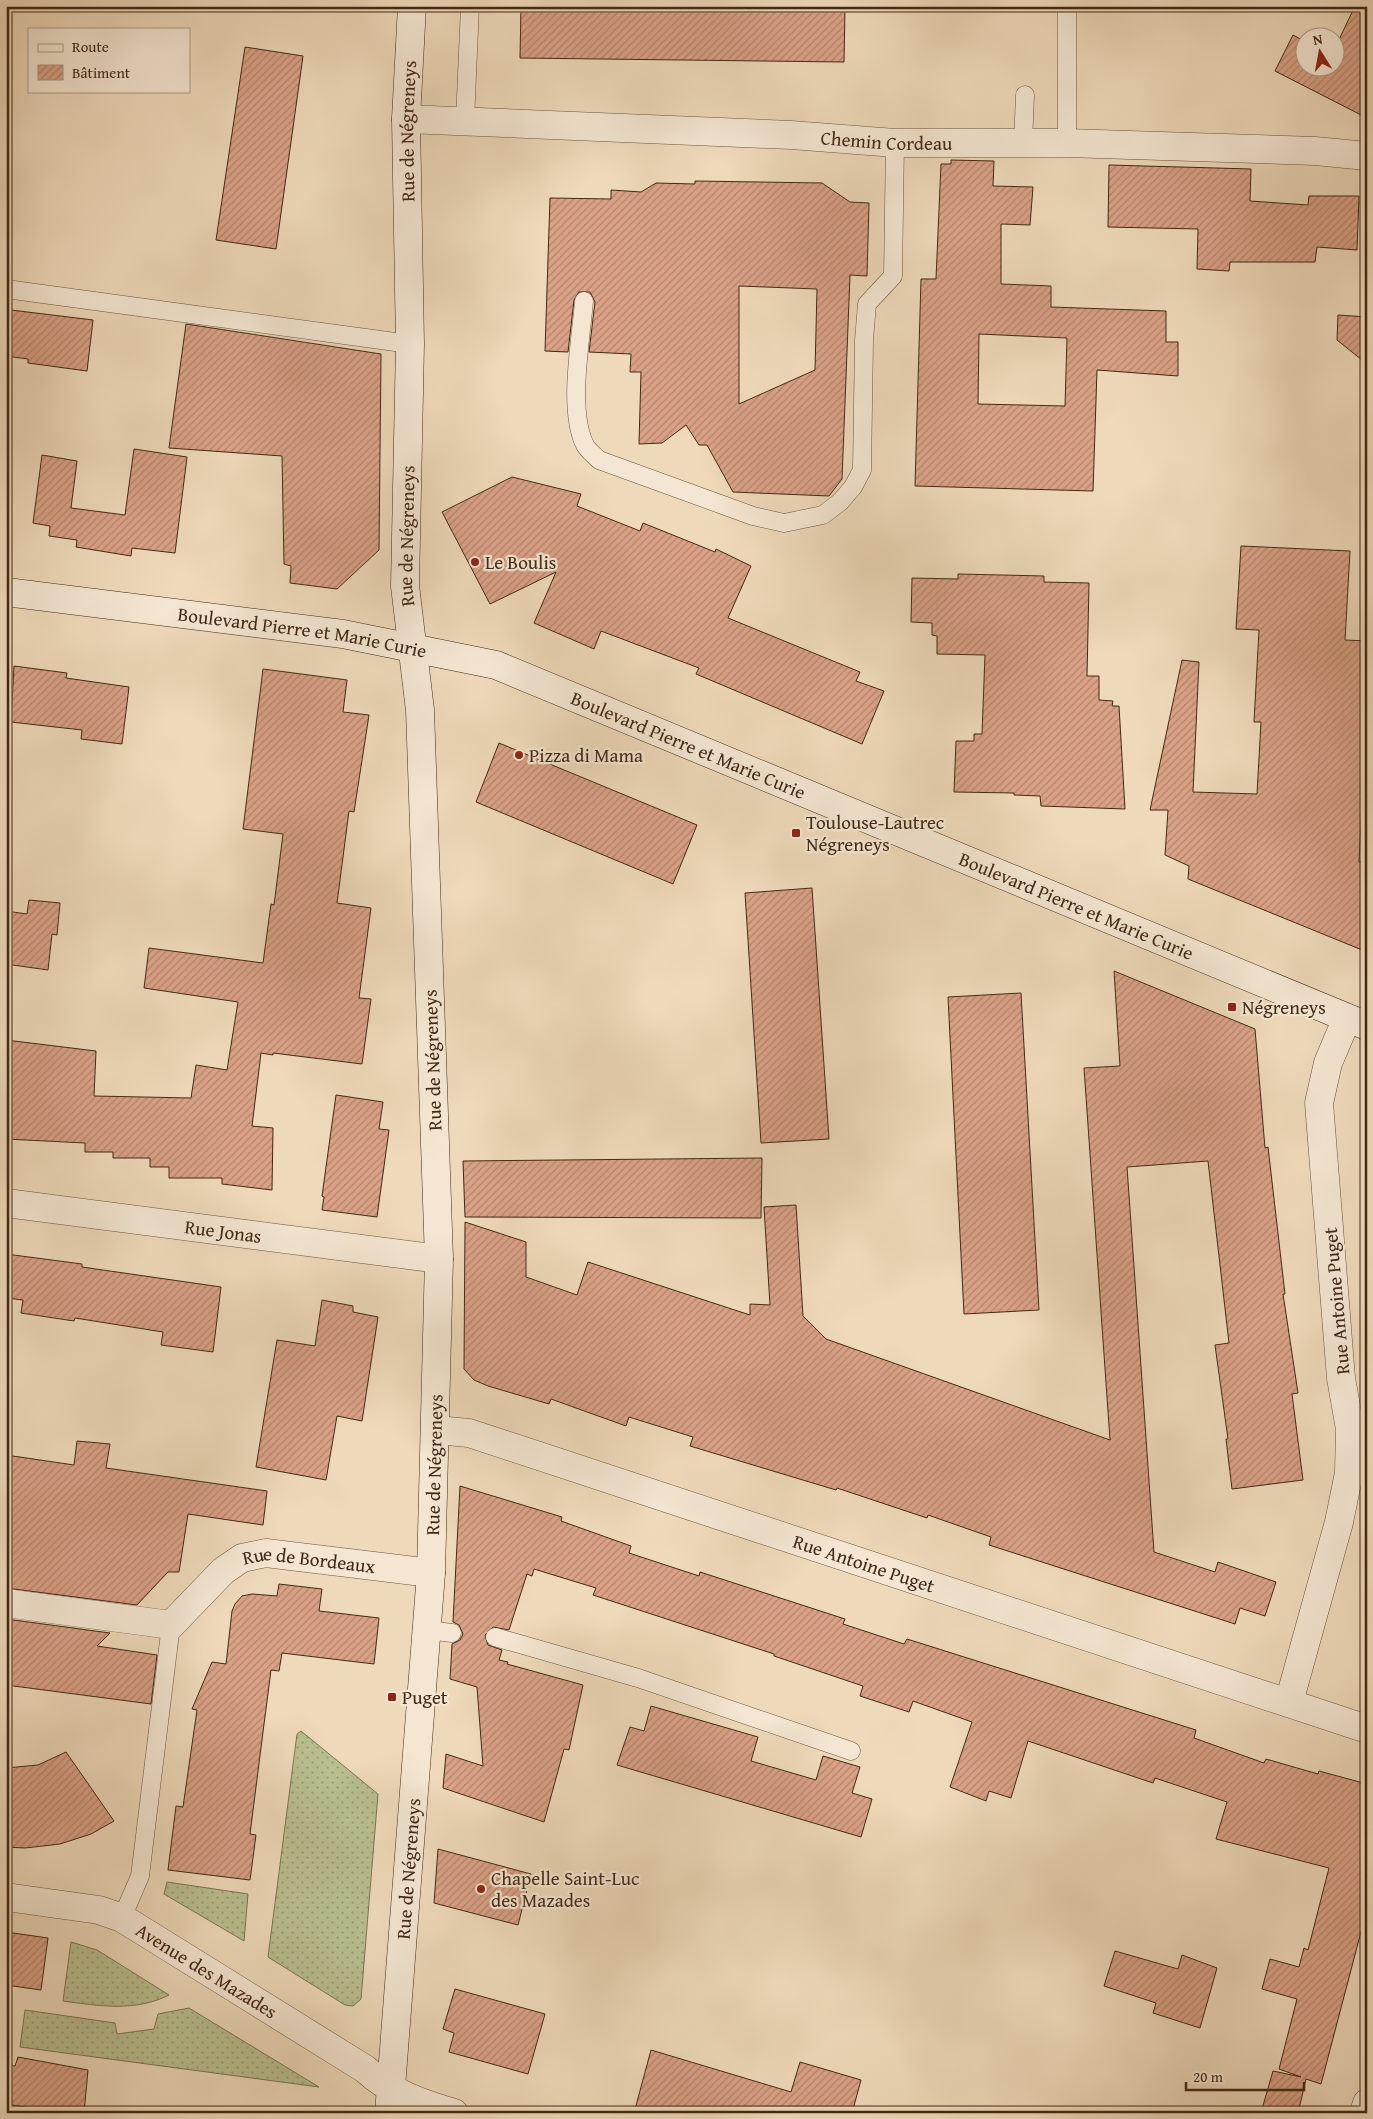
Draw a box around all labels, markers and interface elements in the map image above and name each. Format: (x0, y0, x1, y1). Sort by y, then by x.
legend (28, 28, 190, 92)
north arrow (1296, 28, 1346, 78)
text: N (1311, 28, 1325, 50)
text: Route (72, 36, 109, 57)
street label: Rue de Négreneys (392, 60, 423, 202)
text: Bâtiment (72, 62, 131, 83)
street label: Chemin Cordeau (820, 123, 953, 157)
street label: Rue de Négreneys (391, 465, 421, 608)
place label: Le Boulis (485, 548, 556, 576)
marker: Le Boulis (469, 556, 481, 568)
street label: Boulevard Pierre et Marie Curie (176, 600, 429, 665)
street label: Boulevard Pierre et Marie Curie (567, 684, 810, 806)
place label: Pizza di Mama (529, 741, 643, 769)
marker: Pizza di Mama (513, 749, 525, 761)
place label: Toulouse-Lautrec Négreneys (806, 808, 944, 858)
marker: Toulouse-Lautrec Négreneys (790, 827, 802, 839)
street label: Boulevard Pierre et Marie Curie (955, 844, 1198, 967)
street label: Rue de Négreneys (416, 989, 448, 1131)
place label: Négreneys (1242, 993, 1326, 1021)
marker: Négreneys (1226, 1001, 1238, 1013)
street label: Rue Jonas (183, 1212, 263, 1250)
street label: Rue Antoine Puget (1316, 1226, 1356, 1376)
street label: Rue de Négreneys (418, 1394, 450, 1536)
street label: Rue Antoine Puget (789, 1527, 939, 1600)
street label: Rue de Bordeaux (240, 1539, 377, 1580)
place label: Puget (402, 1683, 448, 1711)
marker: Puget (386, 1691, 398, 1703)
street label: Rue de Négreneys (389, 1797, 427, 1940)
place label: Chapelle Saint-Luc des Mazades (491, 1864, 639, 1914)
marker: Chapelle Saint-Luc des Mazades (475, 1883, 487, 1895)
street label: Avenue des Mazades (131, 1916, 283, 2025)
scale bar (1186, 2059, 1303, 2091)
text: 20 m (1193, 2066, 1224, 2087)

